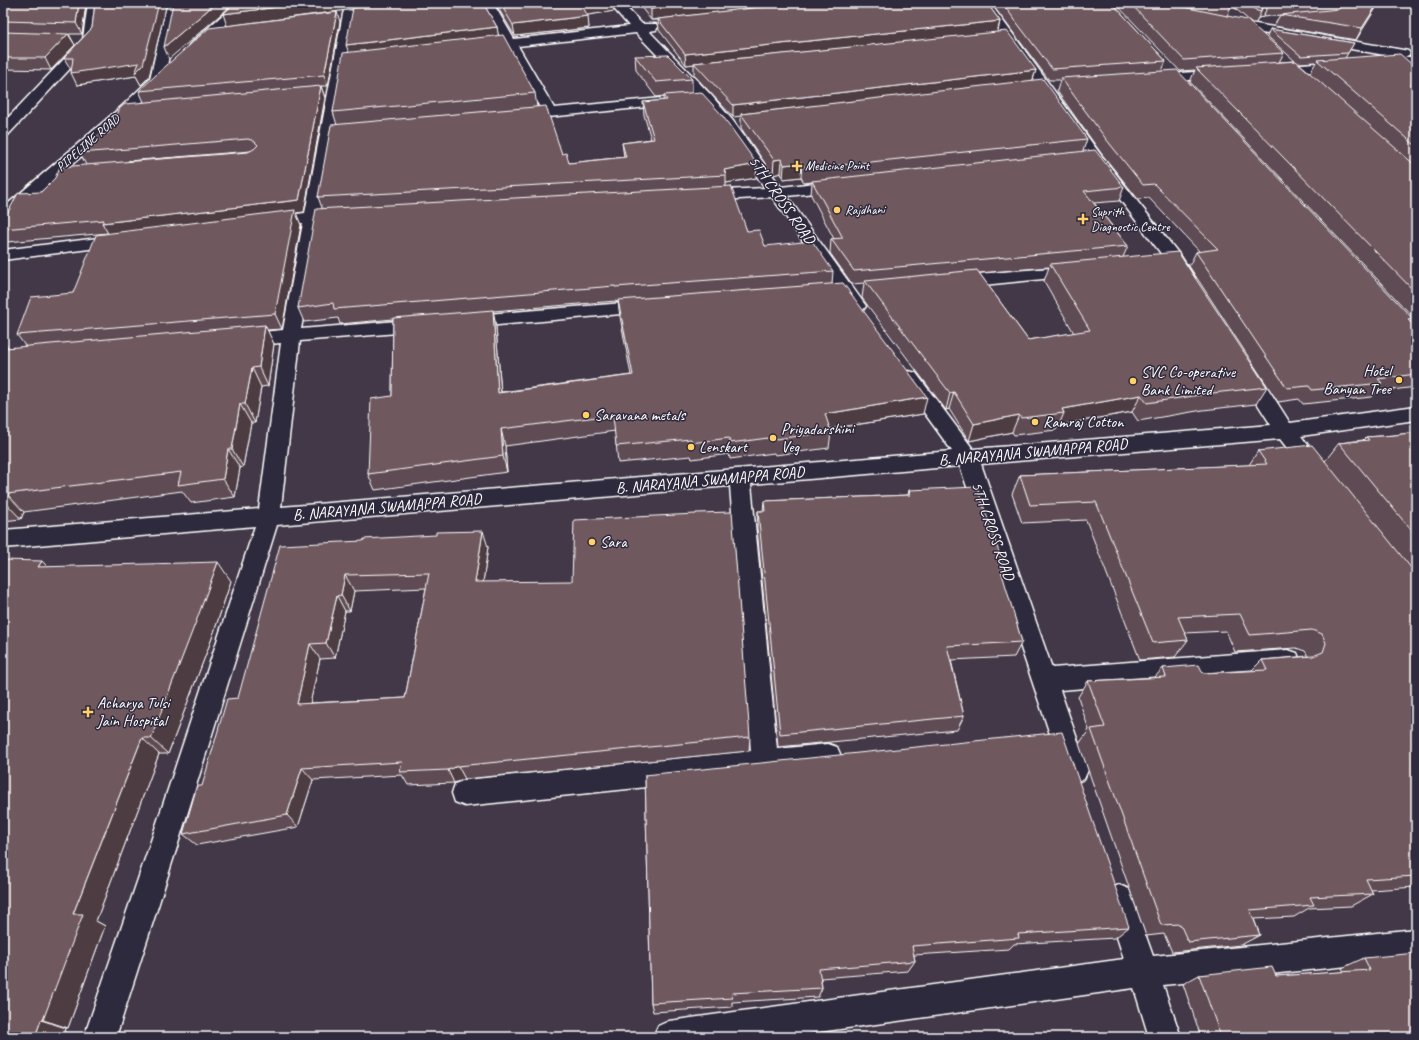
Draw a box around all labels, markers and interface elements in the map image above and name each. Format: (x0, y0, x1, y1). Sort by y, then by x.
street label: PIPELINE ROAD (53, 110, 124, 175)
street label: 5TH CROSS ROAD (744, 152, 821, 249)
place label: Medicine Point (805, 158, 871, 174)
marker: Medicine Point (792, 161, 802, 171)
place label: Rajdhani (845, 202, 886, 218)
place label: Suprith Diagnostic Centre (1091, 204, 1171, 235)
marker: Rajdhani (832, 205, 842, 215)
marker: Suprith Diagnostic Centre (1078, 214, 1088, 224)
place label: Hotel Banyan Tree (1323, 361, 1394, 399)
place label: SVC Co-operative Bank Limited (1141, 362, 1237, 400)
marker: Hotel Banyan Tree (1394, 375, 1404, 385)
marker: SVC Co-operative Bank Limited (1128, 376, 1138, 386)
place label: Saravana metals (594, 405, 686, 425)
marker: Saravana metals (581, 410, 591, 420)
place label: Ramraj Cotton (1043, 412, 1124, 432)
marker: Ramraj Cotton (1030, 417, 1040, 427)
place label: Priyadarshini Veg (781, 419, 856, 457)
marker: Priyadarshini Veg (768, 433, 778, 443)
street label: B. NARAYANA SWAMAPPA ROAD (938, 434, 1130, 470)
place label: Lenskart (699, 437, 749, 457)
marker: Lenskart (686, 442, 696, 452)
street label: B. NARAYANA SWAMAPPA ROAD (615, 462, 807, 498)
street label: 5TH CROSS ROAD (967, 479, 1020, 585)
street label: B. NARAYANA SWAMAPPA ROAD (292, 489, 484, 525)
place label: Sara (600, 532, 628, 552)
marker: Sara (587, 537, 597, 547)
place label: Acharya Tulsi Jain Hospital (96, 693, 172, 731)
marker: Acharya Tulsi Jain Hospital (82, 706, 94, 718)

